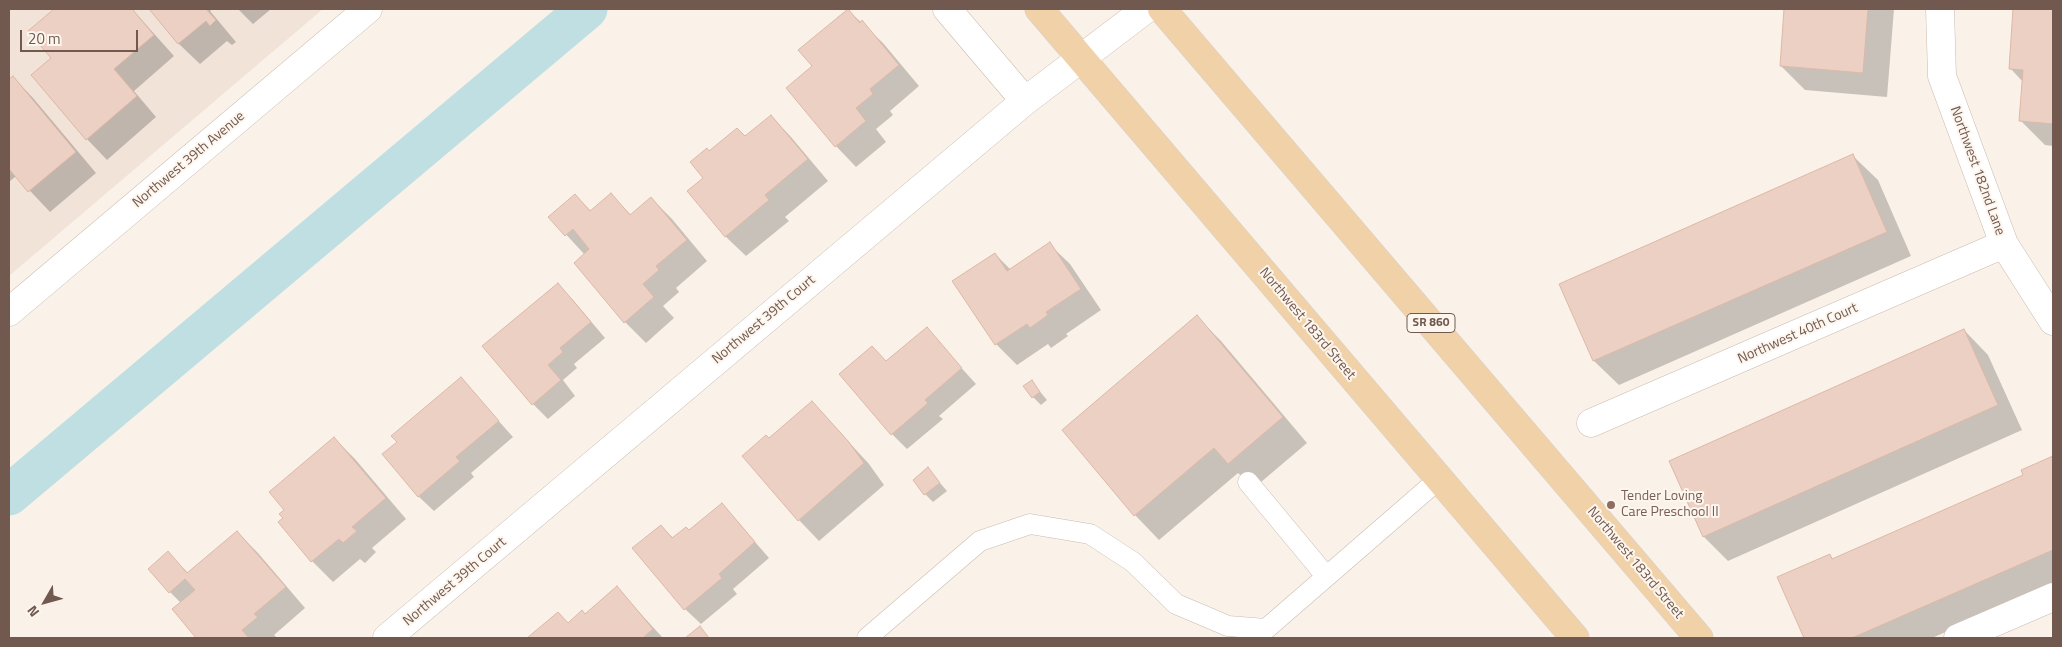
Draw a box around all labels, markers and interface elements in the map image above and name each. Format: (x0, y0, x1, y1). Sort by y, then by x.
scale bar (22, 20, 140, 52)
text: 20 m (28, 27, 61, 50)
street label: Northwest 182nd Lane (1946, 104, 2008, 238)
street label: Northwest 39th Avenue (130, 108, 248, 212)
street label: Northwest 183rd Street (1255, 265, 1359, 383)
street label: Northwest 39th Court (709, 272, 819, 368)
street label: Northwest 40th Court (1735, 300, 1861, 368)
road number: SR 860 (1407, 314, 1455, 332)
place label: Tender Loving Care Preschool II (1621, 489, 1719, 522)
marker: Tender Loving Care Preschool II (1605, 499, 1617, 511)
street label: Northwest 183rd Street (1583, 504, 1687, 622)
street label: Northwest 39th Court (400, 534, 510, 630)
north arrow (20, 577, 70, 627)
text: N (22, 601, 44, 622)

